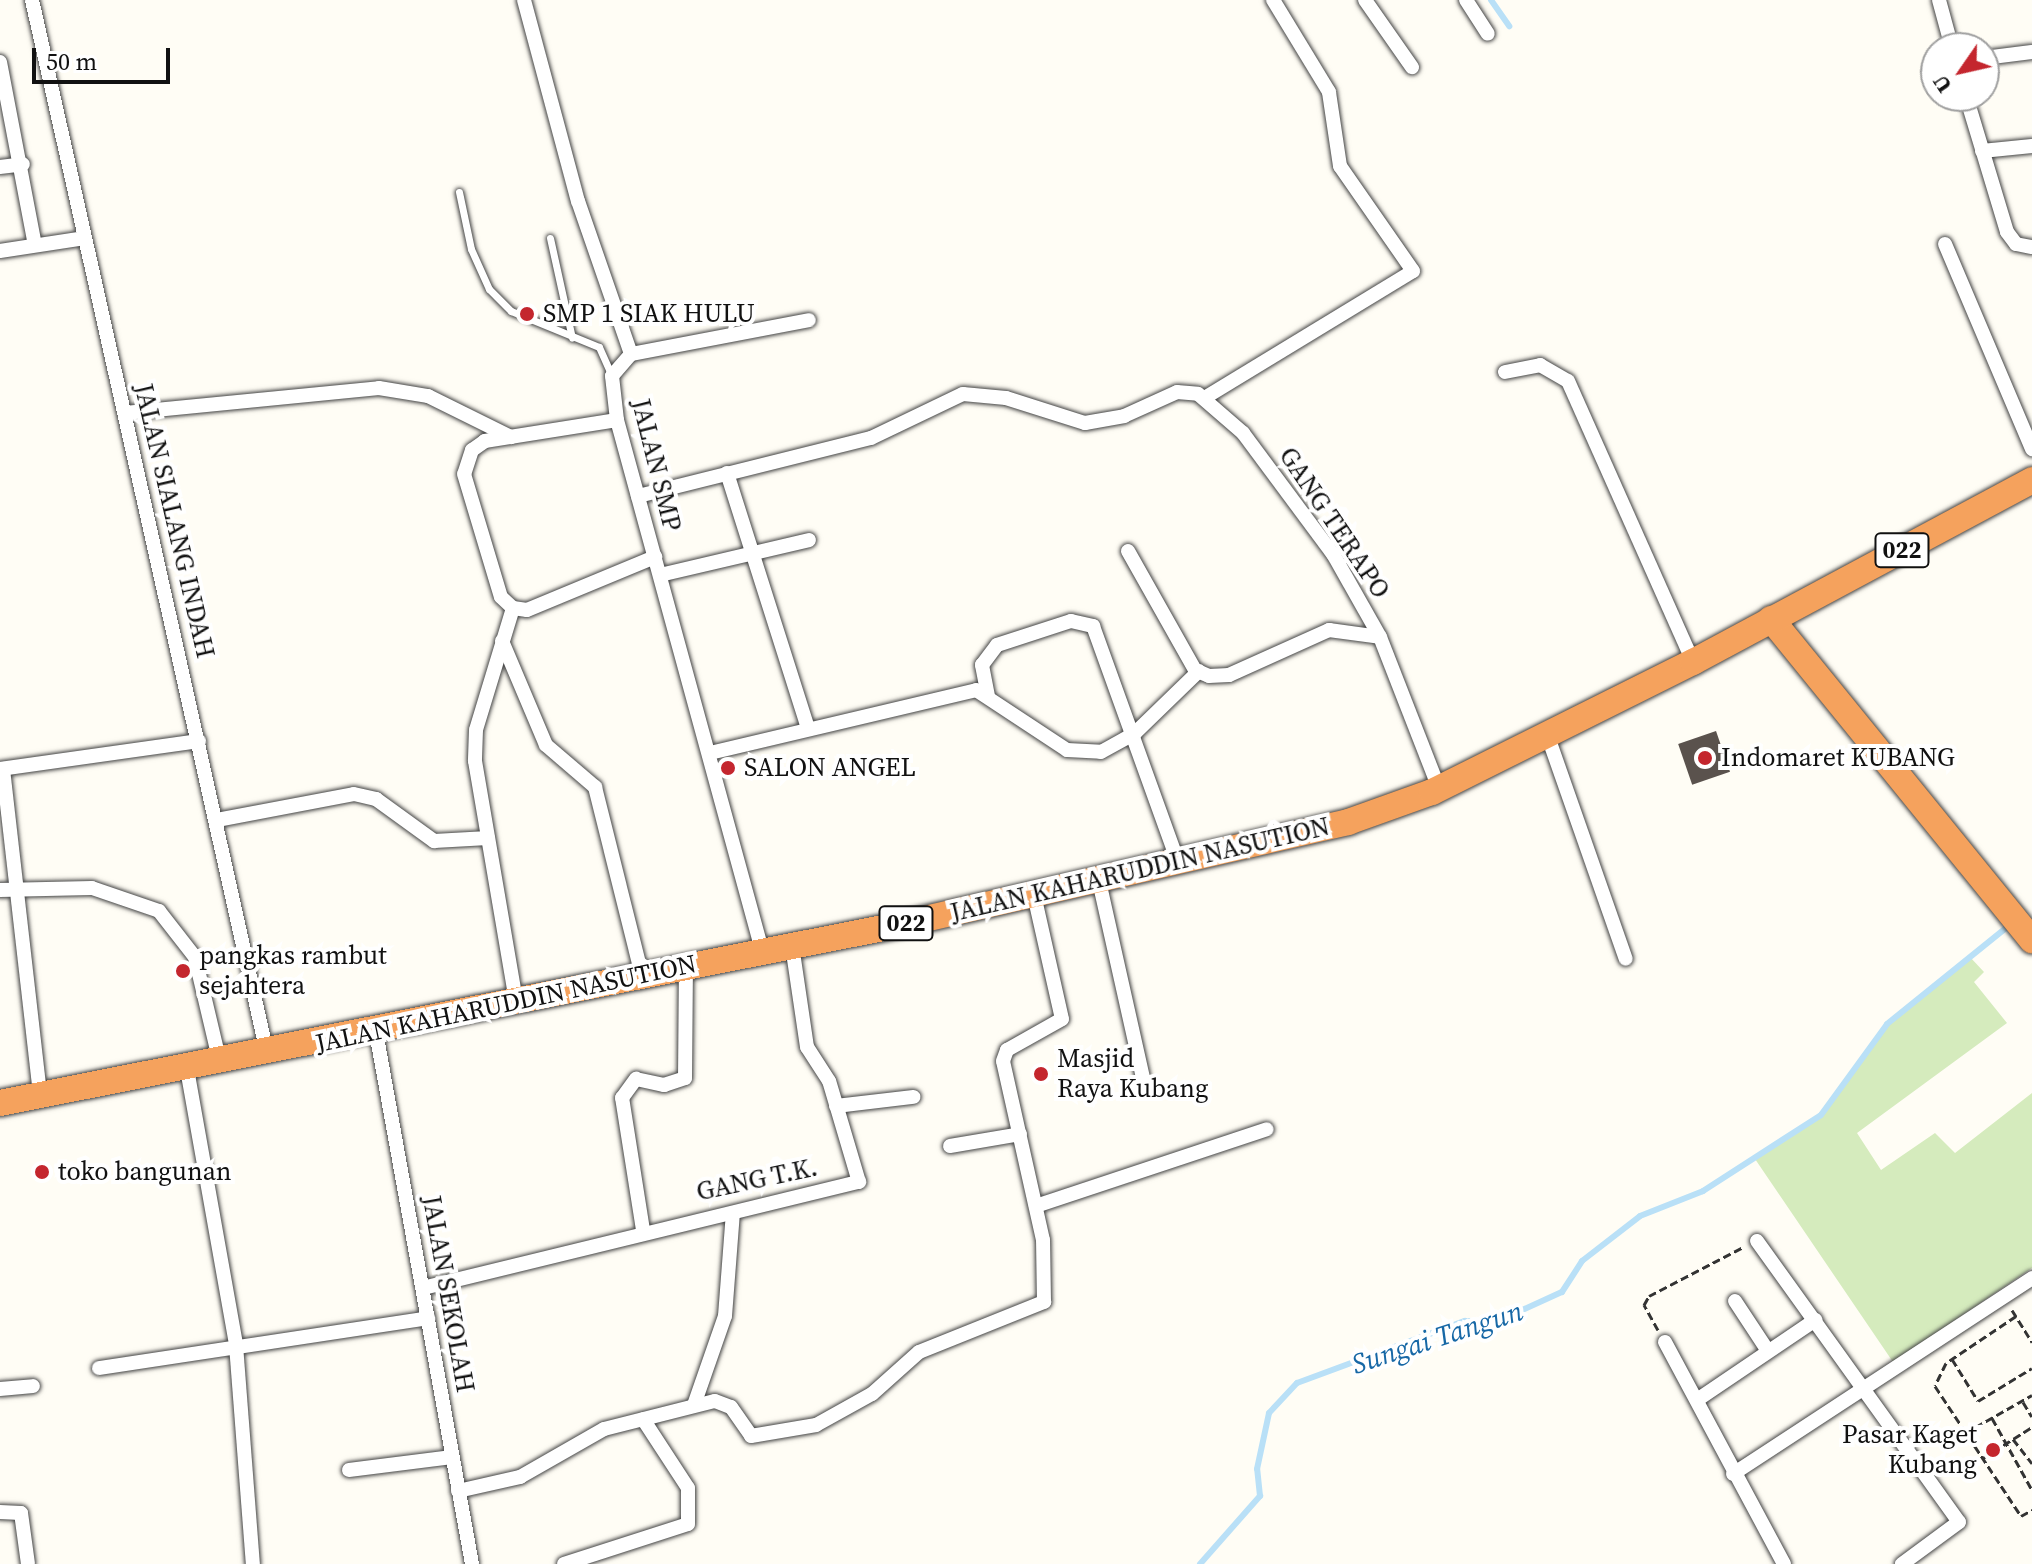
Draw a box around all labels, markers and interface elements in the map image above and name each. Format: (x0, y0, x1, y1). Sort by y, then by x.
scale bar (36, 32, 174, 82)
north arrow (1920, 32, 2000, 112)
text: 50 m (46, 45, 97, 78)
text: U (1925, 69, 1959, 99)
place label: SMP 1 SIAK HULU (543, 298, 755, 330)
marker: SMP 1 SIAK HULU (518, 305, 536, 323)
street label: JALAN SIALANG INDAH (127, 381, 221, 661)
street label: JALAN SMP (625, 396, 687, 534)
street label: GANG TERAPO (1272, 441, 1396, 605)
road number: 022 (1874, 530, 1930, 570)
place label: Indomaret KUBANG (1721, 742, 1955, 774)
marker: Indomaret KUBANG (1696, 749, 1714, 767)
place label: SALON ANGEL (744, 752, 916, 784)
marker: SALON ANGEL (719, 759, 737, 777)
street label: JALAN KAHARUDDIN NASUTION (947, 811, 1333, 929)
road number: 022 (878, 903, 934, 943)
place label: pangkas rambut sejahtera (199, 940, 387, 1002)
street label: JALAN KAHARUDDIN NASUTION (313, 948, 699, 1060)
marker: pangkas rambut sejahtera (174, 962, 192, 980)
place label: Masjid Raya Kubang (1057, 1043, 1208, 1104)
marker: Masjid Raya Kubang (1032, 1065, 1050, 1083)
street label: GANG T.K. (693, 1152, 821, 1208)
place label: toko bangunan (58, 1156, 232, 1188)
marker: toko bangunan (33, 1163, 51, 1181)
street label: JALAN SEKOLAH (415, 1193, 481, 1395)
water label: Sungai Tangun (1347, 1294, 1527, 1380)
place label: Pasar Kaget Kubang (1842, 1419, 1977, 1480)
marker: Pasar Kaget Kubang (1984, 1441, 2002, 1459)

